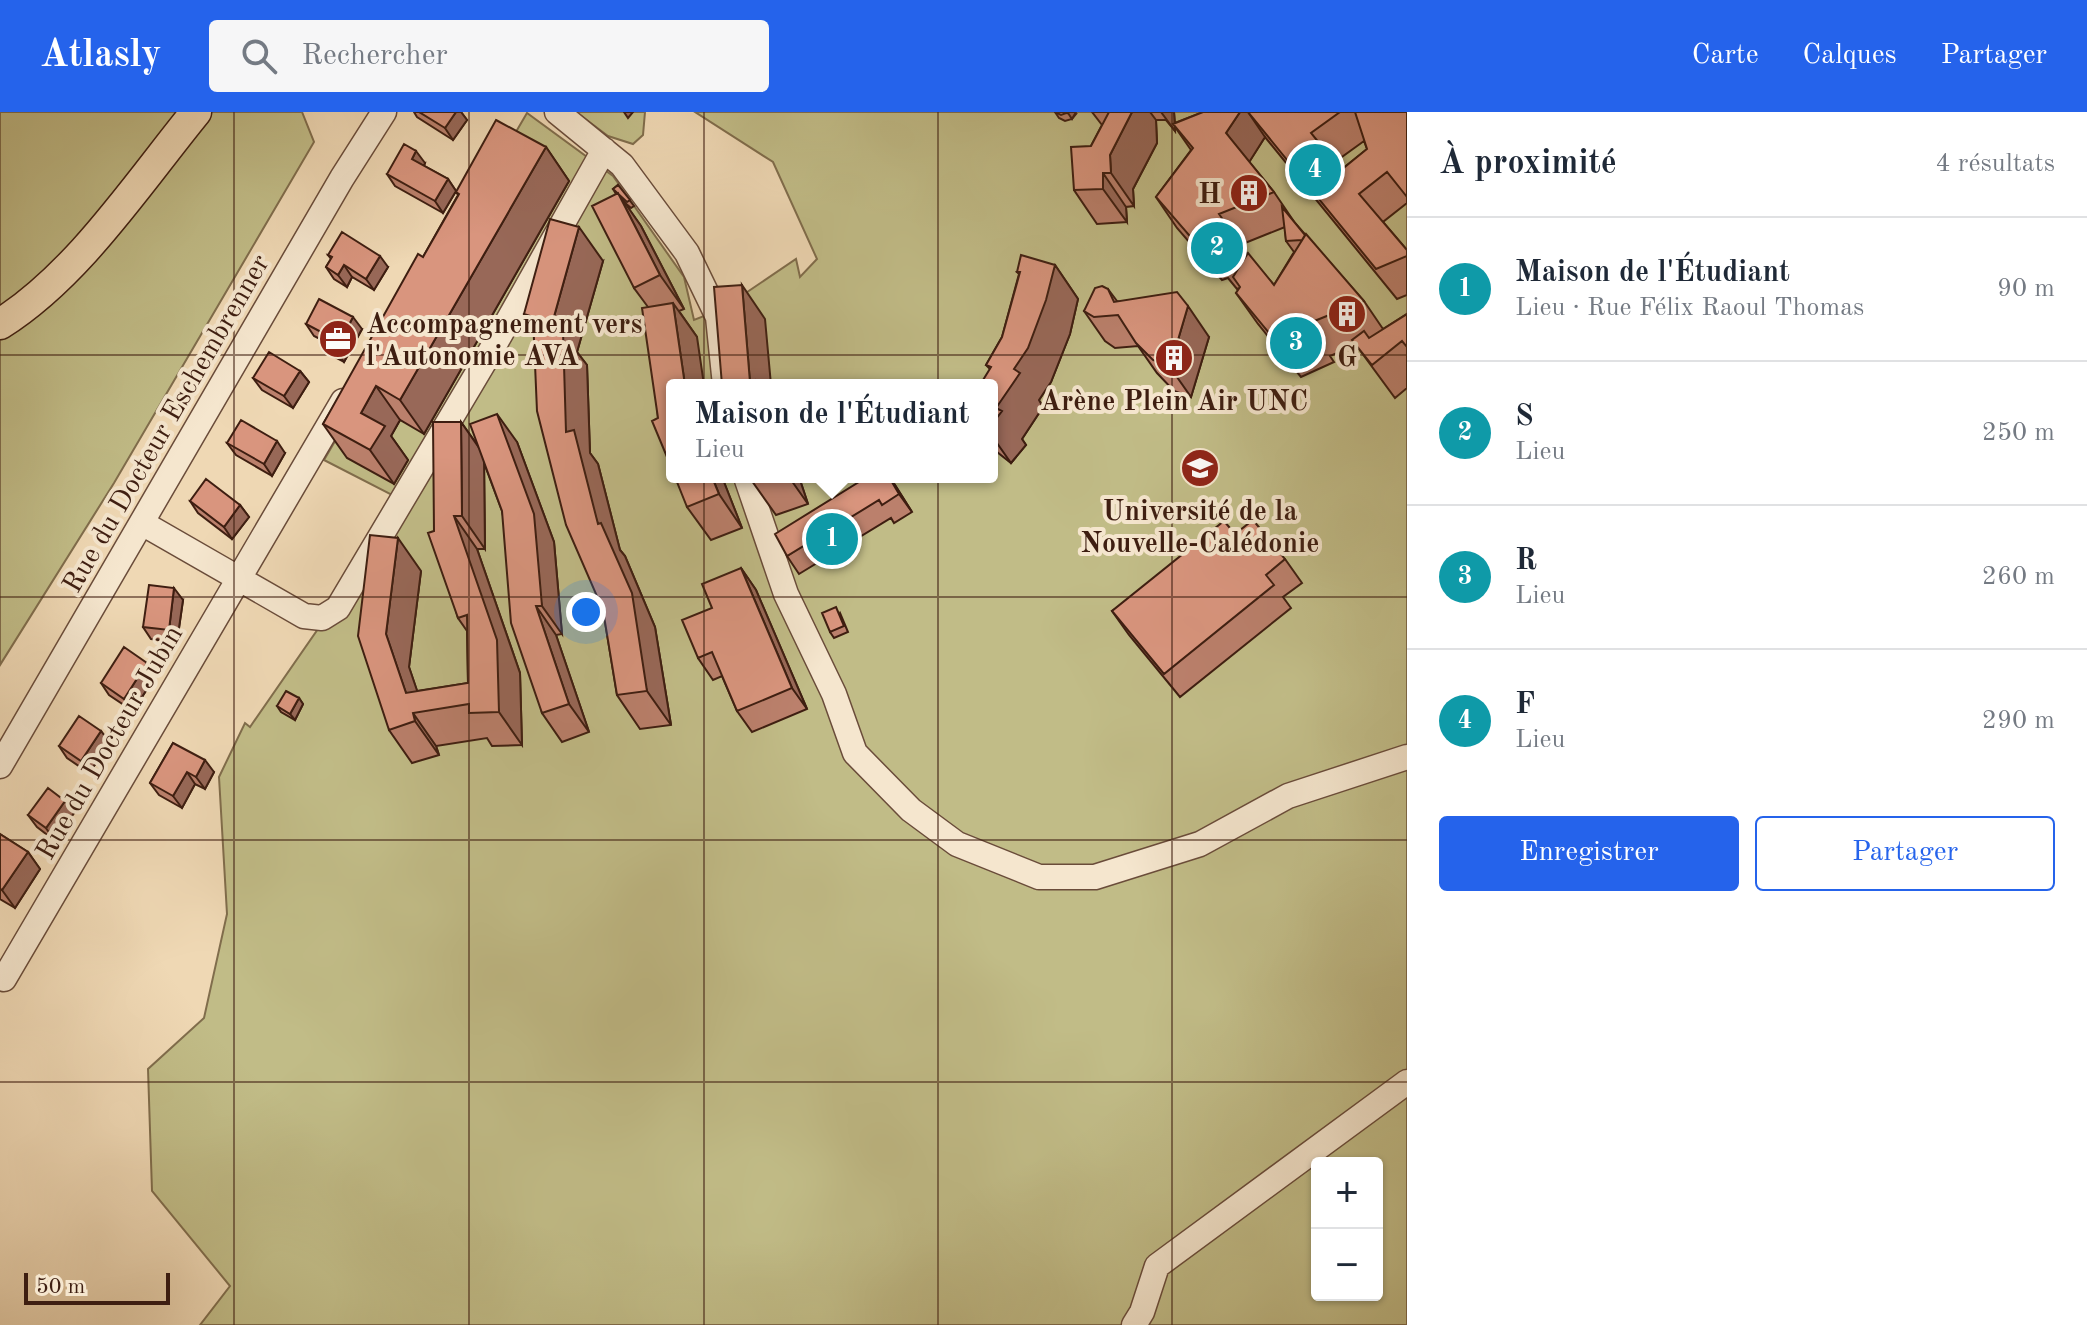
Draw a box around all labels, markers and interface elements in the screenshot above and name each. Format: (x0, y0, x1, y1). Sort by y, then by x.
search box (209, 20, 769, 92)
icon: search (237, 34, 281, 78)
text: Atlasly (40, 37, 161, 75)
text: Rechercher (301, 41, 448, 71)
text: Carte (1692, 42, 1759, 70)
text: Calques (1803, 42, 1897, 70)
text: Partager (1941, 42, 2047, 70)
pin: 4 (1289, 140, 1341, 200)
text: À proximité (1439, 147, 1617, 181)
text: 4 résultats (1936, 151, 2055, 177)
building icon: H (1228, 172, 1270, 214)
place label: H (1198, 182, 1221, 210)
pin: 2 (1191, 218, 1243, 278)
street label: Rue du Docteur Eschembrenner (59, 251, 276, 598)
text: Maison de l'Étudiant (1515, 258, 1790, 288)
text: 1 (1457, 276, 1473, 302)
text: 90 m (1997, 276, 2055, 302)
building icon: G (1326, 293, 1368, 335)
text: Lieu · Rue Félix Raoul Thomas (1515, 295, 1864, 321)
place label: Accompagnement vers l'Autonomie AVA (366, 312, 642, 372)
pin: 3 (1270, 313, 1322, 373)
office icon: Accompagnement vers l'Autonomie AVA (317, 318, 359, 360)
building icon: Arène Plein Air UNC (1153, 337, 1195, 379)
place label: G (1337, 345, 1357, 373)
popup (666, 379, 998, 483)
place label: Arène Plein Air UNC (1040, 389, 1308, 417)
text: Maison de l'Étudiant (694, 400, 970, 430)
text: S (1515, 402, 1534, 432)
text: 2 (1457, 420, 1473, 446)
text: 250 m (1982, 420, 2055, 446)
text: Lieu (694, 437, 745, 463)
text: Lieu (1515, 439, 1565, 465)
school or university icon: Université de la Nouvelle-Calédonie (1179, 447, 1221, 489)
place label: Université de la Nouvelle-Calédonie (1080, 499, 1320, 559)
pin: 1 (806, 509, 858, 569)
text: R (1515, 546, 1537, 576)
text: 3 (1457, 564, 1473, 590)
text: 260 m (1982, 564, 2055, 590)
text: Lieu (1515, 583, 1565, 609)
your location (566, 592, 606, 632)
street label: Rue du Docteur Jubin (32, 622, 189, 865)
text: F (1515, 690, 1535, 720)
text: 4 (1457, 708, 1473, 734)
text: 290 m (1982, 708, 2055, 734)
text: Lieu (1515, 727, 1565, 753)
button: Enregistrer (1439, 816, 1739, 891)
button: Partager (1755, 816, 2055, 891)
map controls (1311, 1157, 1383, 1301)
button: + (1311, 1157, 1383, 1229)
button: − (1311, 1229, 1383, 1301)
scale bar (24, 1269, 170, 1305)
text: 50 m (36, 1276, 85, 1298)

